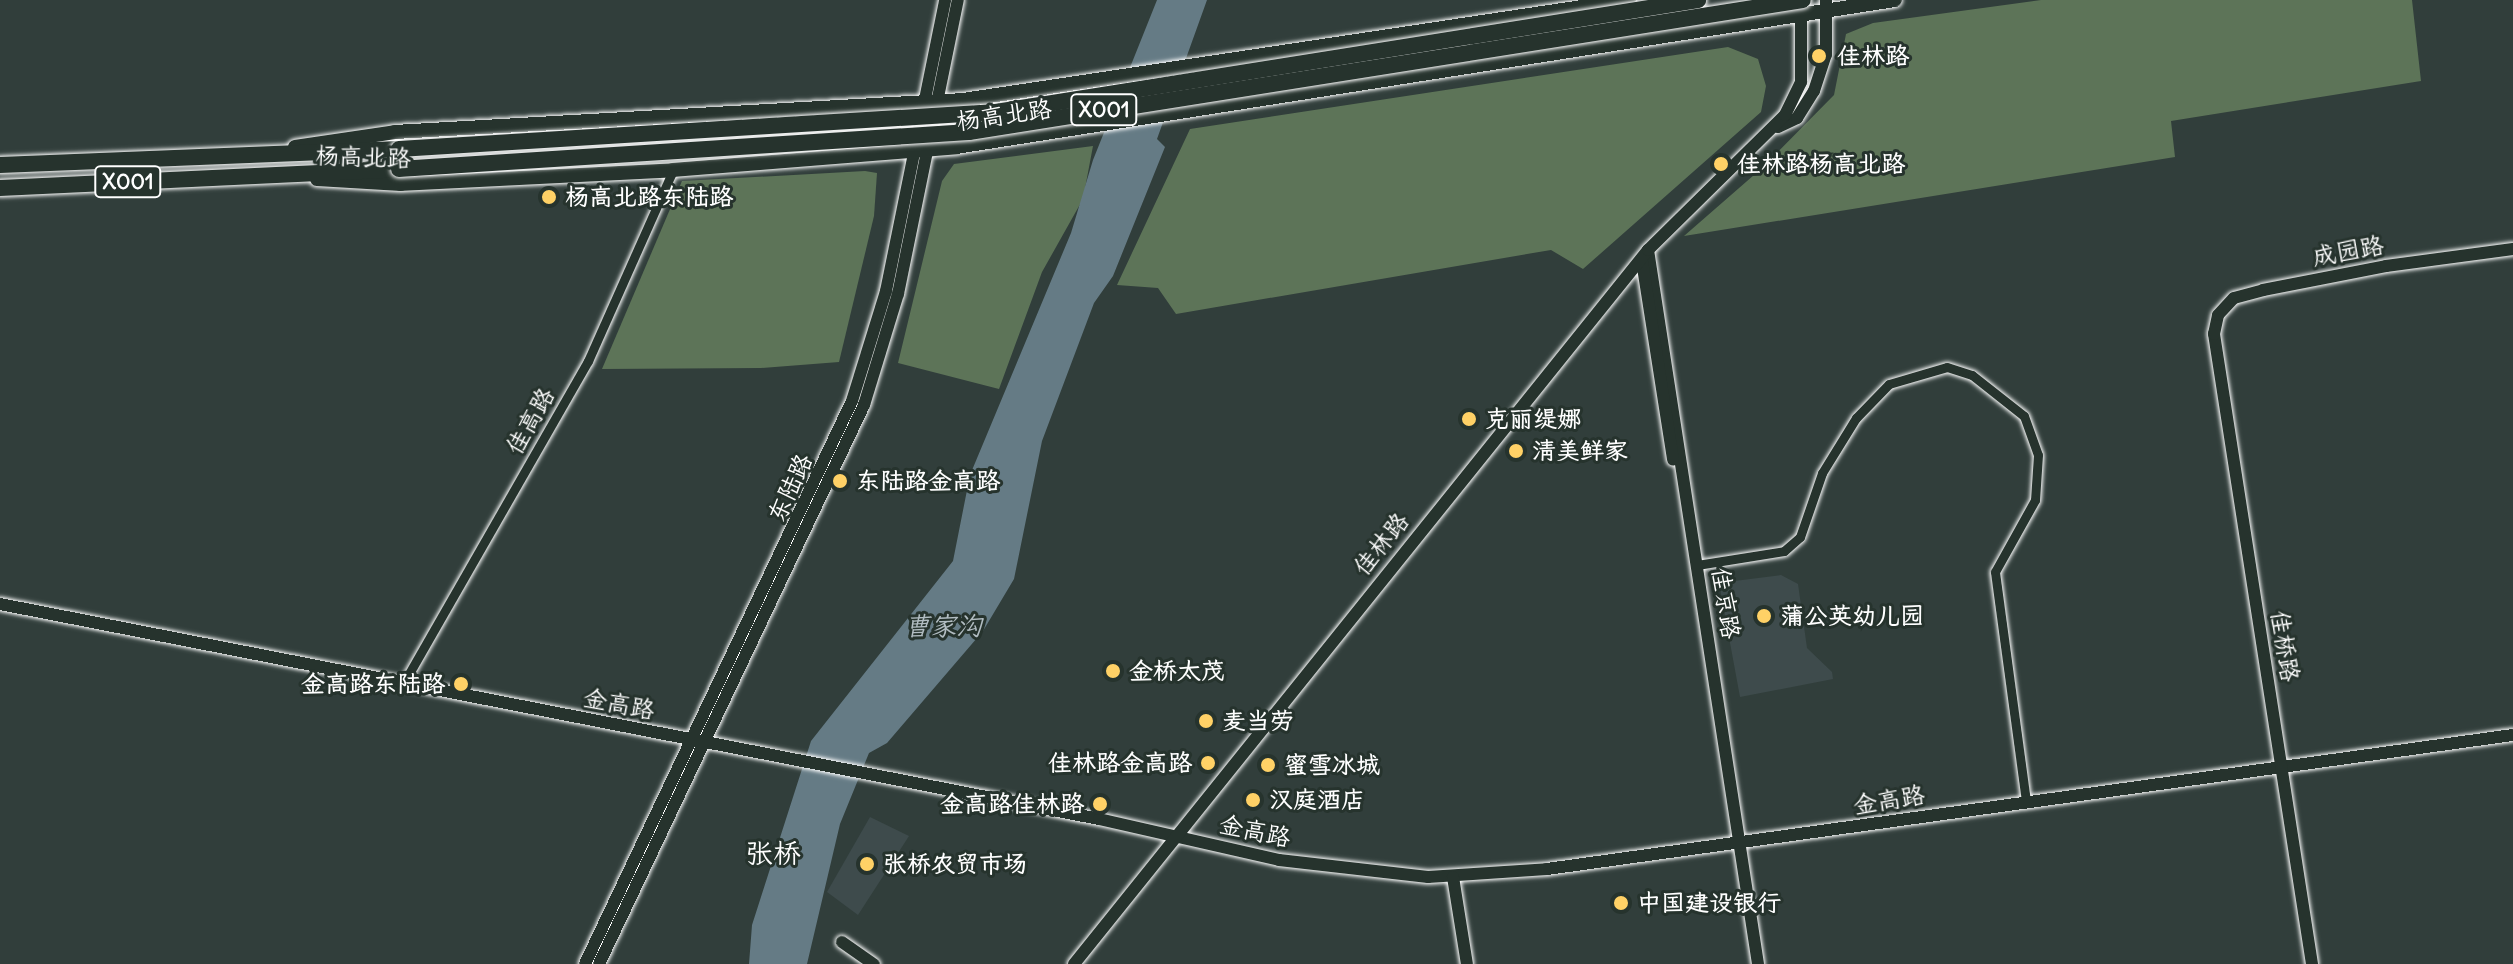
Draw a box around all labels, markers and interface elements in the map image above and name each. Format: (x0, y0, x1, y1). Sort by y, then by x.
place label: 佳林路 (1837, 42, 1909, 70)
marker: 佳林路 (1808, 45, 1830, 67)
road number: X001 (1070, 92, 1138, 128)
street label: 杨高北路 (954, 94, 1054, 136)
street label: 杨高北路 (315, 141, 411, 173)
place label: 佳林路杨高北路 (1737, 150, 1905, 178)
marker: 佳林路杨高北路 (1712, 155, 1730, 173)
road number: X001 (94, 164, 162, 200)
place label: 杨高北路东陆路 (565, 183, 733, 211)
marker: 杨高北路东陆路 (540, 188, 558, 206)
street label: 成园路 (2310, 231, 2386, 271)
street label: 佳高路 (500, 383, 560, 459)
place label: 克丽缇娜 (1485, 405, 1581, 433)
marker: 克丽缇娜 (1460, 410, 1478, 428)
place label: 清美鲜家 (1532, 437, 1628, 465)
marker: 清美鲜家 (1507, 442, 1525, 460)
street label: 东陆路 (762, 449, 818, 527)
place label: 东陆路金高路 (856, 467, 1000, 495)
marker: 东陆路金高路 (831, 472, 849, 490)
street label: 佳林路 (1347, 507, 1415, 581)
street label: 佳京路 (1706, 565, 1746, 641)
place label: 蒲公英幼儿园 (1780, 602, 1924, 630)
marker: 蒲公英幼儿园 (1755, 607, 1773, 625)
street label: 佳桥路 (2265, 608, 2305, 684)
water label: 曹家沟 (904, 610, 982, 642)
place label: 金桥太茂 (1129, 657, 1225, 685)
marker: 金桥太茂 (1104, 662, 1122, 680)
place label: 金高路东陆路 (301, 670, 445, 698)
marker: 金高路东陆路 (452, 675, 470, 693)
street label: 金高路 (581, 683, 657, 725)
place label: 麦当劳 (1222, 707, 1294, 735)
marker: 麦当劳 (1197, 712, 1215, 730)
place label: 佳林路金高路 (1048, 749, 1192, 777)
place label: 蜜雪冰城 (1284, 751, 1380, 779)
marker: 佳林路金高路 (1199, 754, 1217, 772)
marker: 蜜雪冰城 (1259, 756, 1277, 774)
street label: 金高路 (1851, 780, 1927, 820)
place label: 汉庭酒店 (1269, 786, 1365, 814)
place label: 金高路佳林路 (940, 790, 1084, 818)
marker: 汉庭酒店 (1244, 791, 1262, 809)
marker: 金高路佳林路 (1091, 795, 1109, 813)
street label: 金高路 (1217, 809, 1293, 853)
district label: 张桥 (745, 836, 801, 870)
place label: 张桥农贸市场 (883, 850, 1027, 878)
marker: 张桥农贸市场 (858, 855, 876, 873)
place label: 中国建设银行 (1637, 889, 1781, 917)
marker: 中国建设银行 (1612, 894, 1630, 912)

